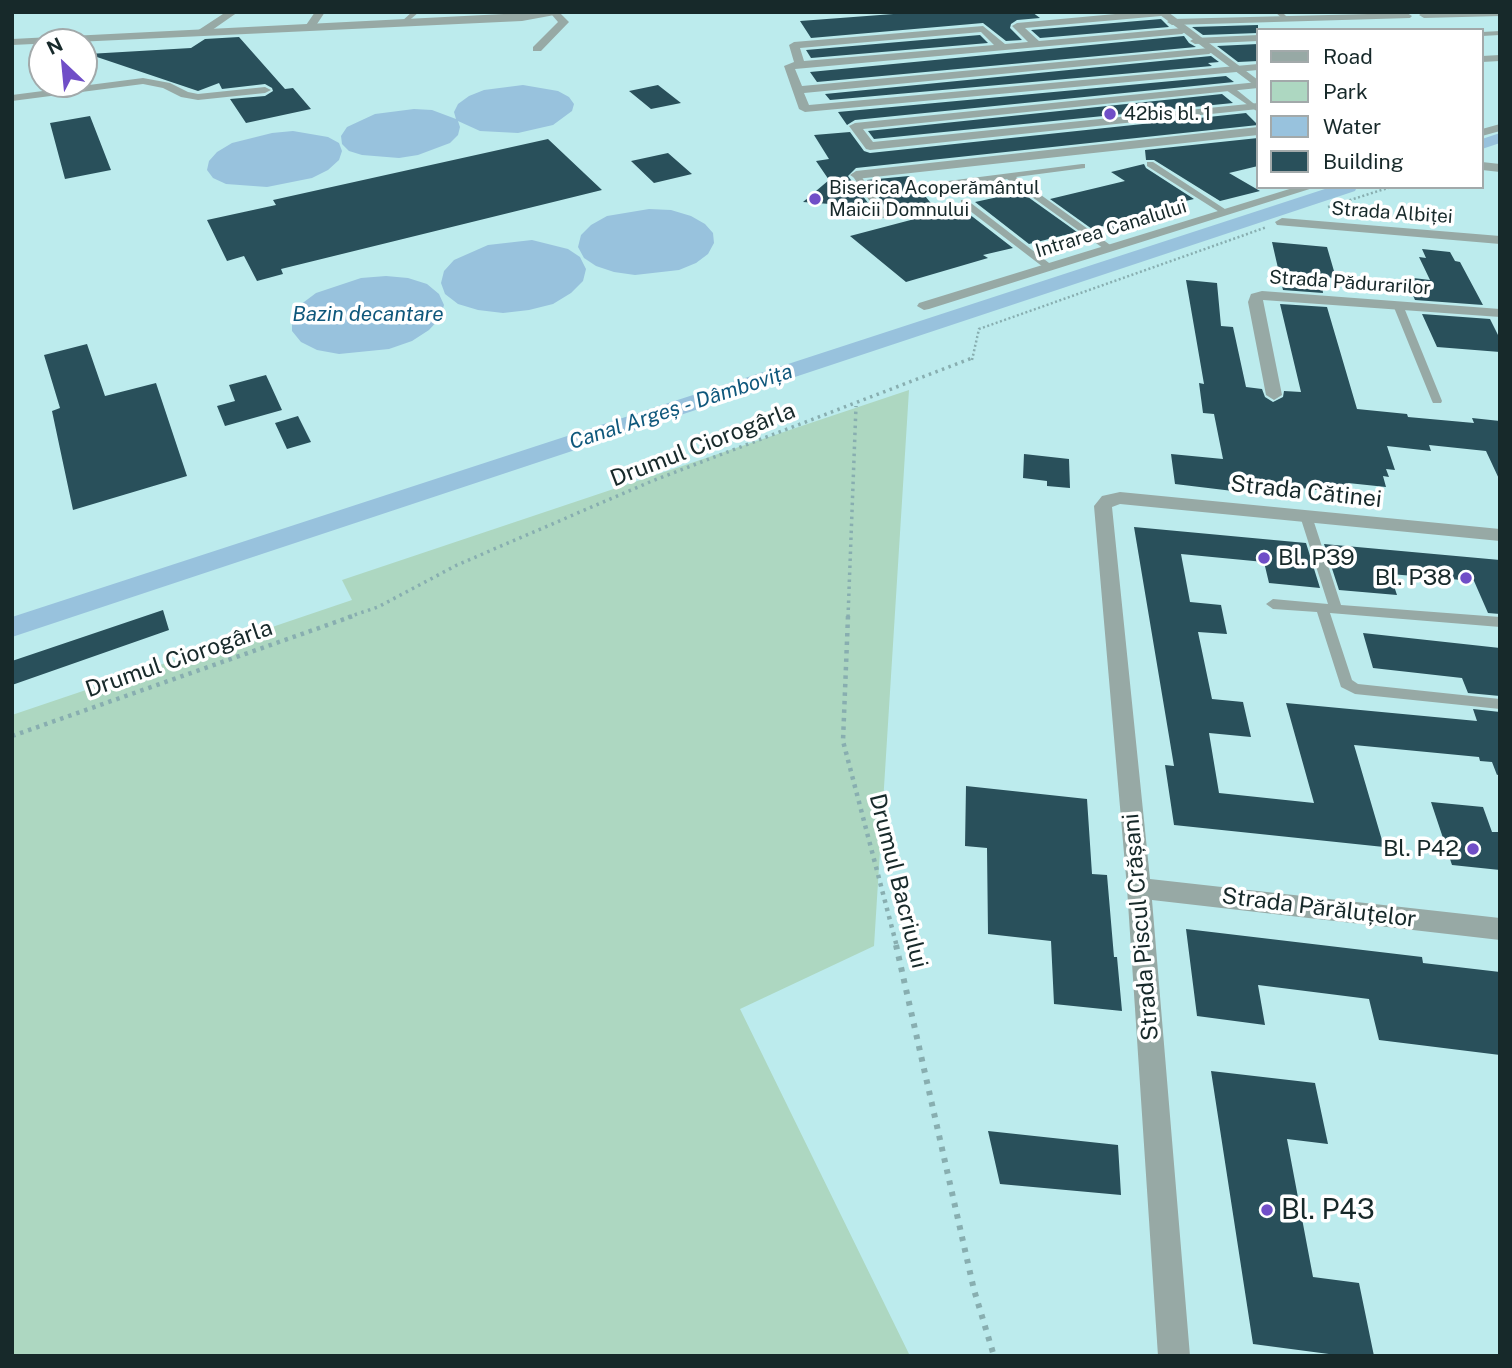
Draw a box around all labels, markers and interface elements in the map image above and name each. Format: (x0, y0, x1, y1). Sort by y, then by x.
north arrow (28, 28, 98, 98)
legend (1256, 28, 1484, 189)
text: N (43, 33, 66, 59)
text: Road (1323, 44, 1373, 69)
text: Park (1323, 79, 1368, 104)
place label: 42bis bl. 1 (1124, 103, 1211, 125)
marker: 42bis bl. 1 (1102, 106, 1118, 122)
text: Water (1323, 114, 1381, 139)
text: Building (1323, 149, 1404, 174)
place label: Biserica Acoperământul Maicii Domnului (829, 177, 1040, 221)
marker: Biserica Acoperământul Maicii Domnului (807, 191, 823, 207)
street label: Intrarea Canalului (1033, 195, 1189, 263)
street label: Strada Albiței (1331, 197, 1453, 229)
street label: Strada Pădurarilor (1268, 266, 1432, 300)
water label: Bazin decantare (292, 302, 444, 328)
water label: Canal Argeș - Dâmbovița (566, 359, 796, 455)
street label: Drumul Ciorogârla (607, 397, 799, 493)
street label: Strada Cătinei (1229, 470, 1383, 514)
place label: Bl. P39 (1278, 544, 1355, 572)
marker: Bl. P39 (1256, 550, 1272, 566)
place label: Bl. P38 (1375, 564, 1452, 592)
marker: Bl. P38 (1458, 570, 1474, 586)
street label: Drumul Ciorogârla (82, 614, 276, 704)
street label: Drumul Bacriului (863, 791, 933, 971)
street label: Strada Piscul Crășani (1117, 812, 1165, 1042)
place label: Bl. P42 (1383, 835, 1459, 863)
marker: Bl. P42 (1465, 841, 1481, 857)
street label: Strada Părăluțelor (1220, 882, 1418, 934)
place label: Bl. P43 (1281, 1193, 1375, 1227)
marker: Bl. P43 (1259, 1202, 1275, 1218)

